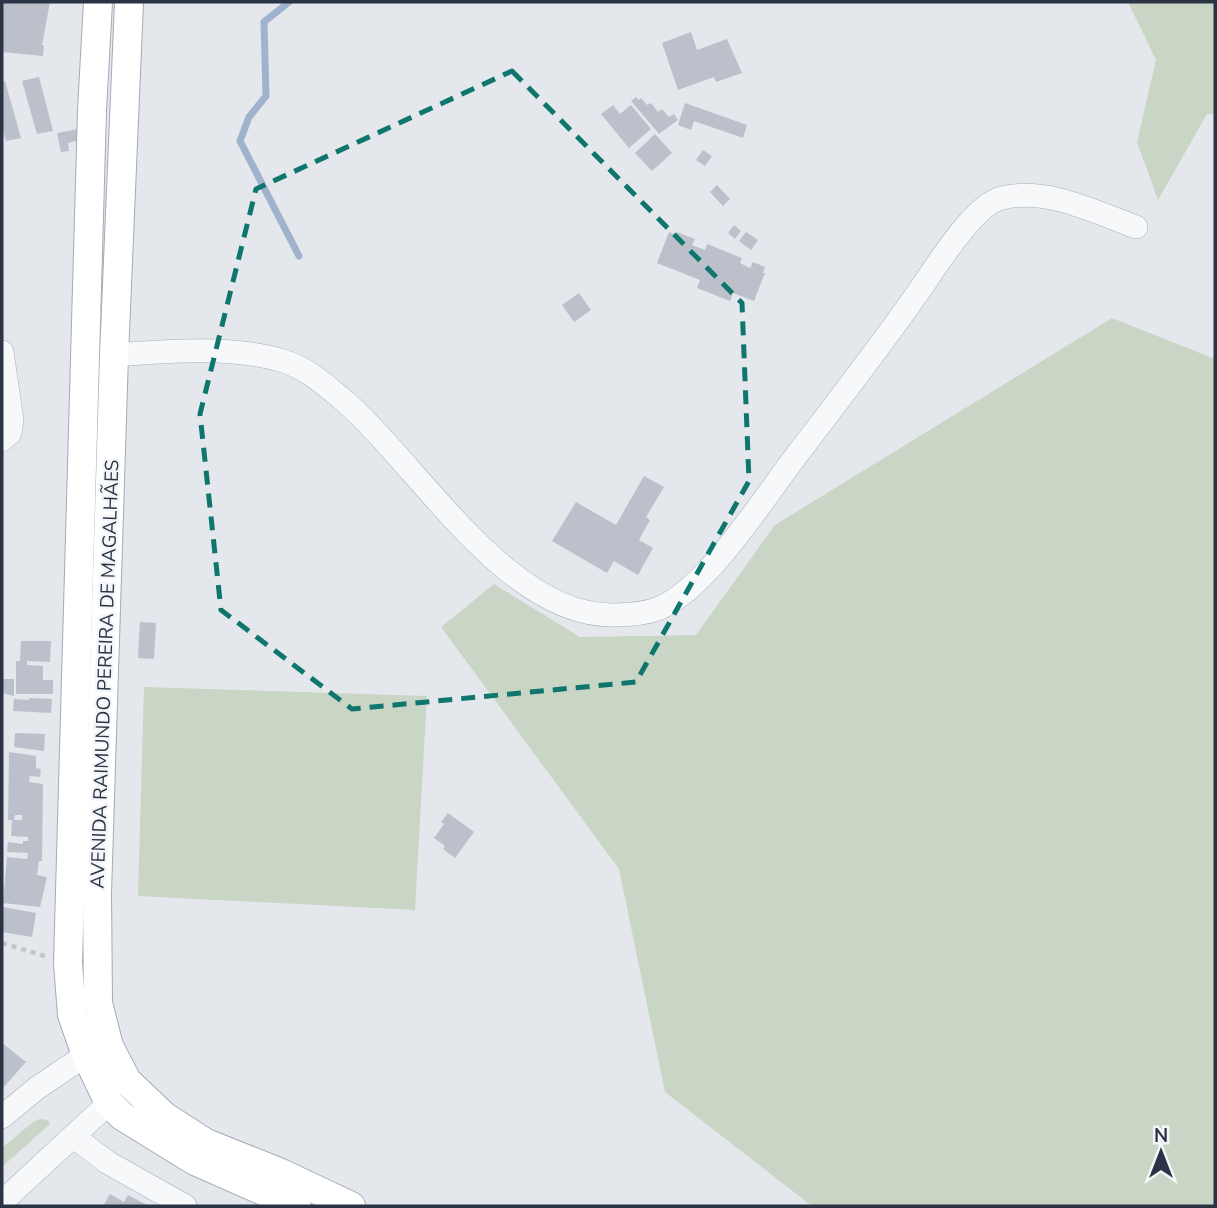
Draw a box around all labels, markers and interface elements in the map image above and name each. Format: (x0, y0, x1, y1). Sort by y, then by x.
street label: AVENIDA RAIMUNDO PEREIRA DE MAGALHÃES (85, 459, 125, 889)
north arrow (1126, 1117, 1196, 1187)
text: N (1154, 1123, 1168, 1149)

